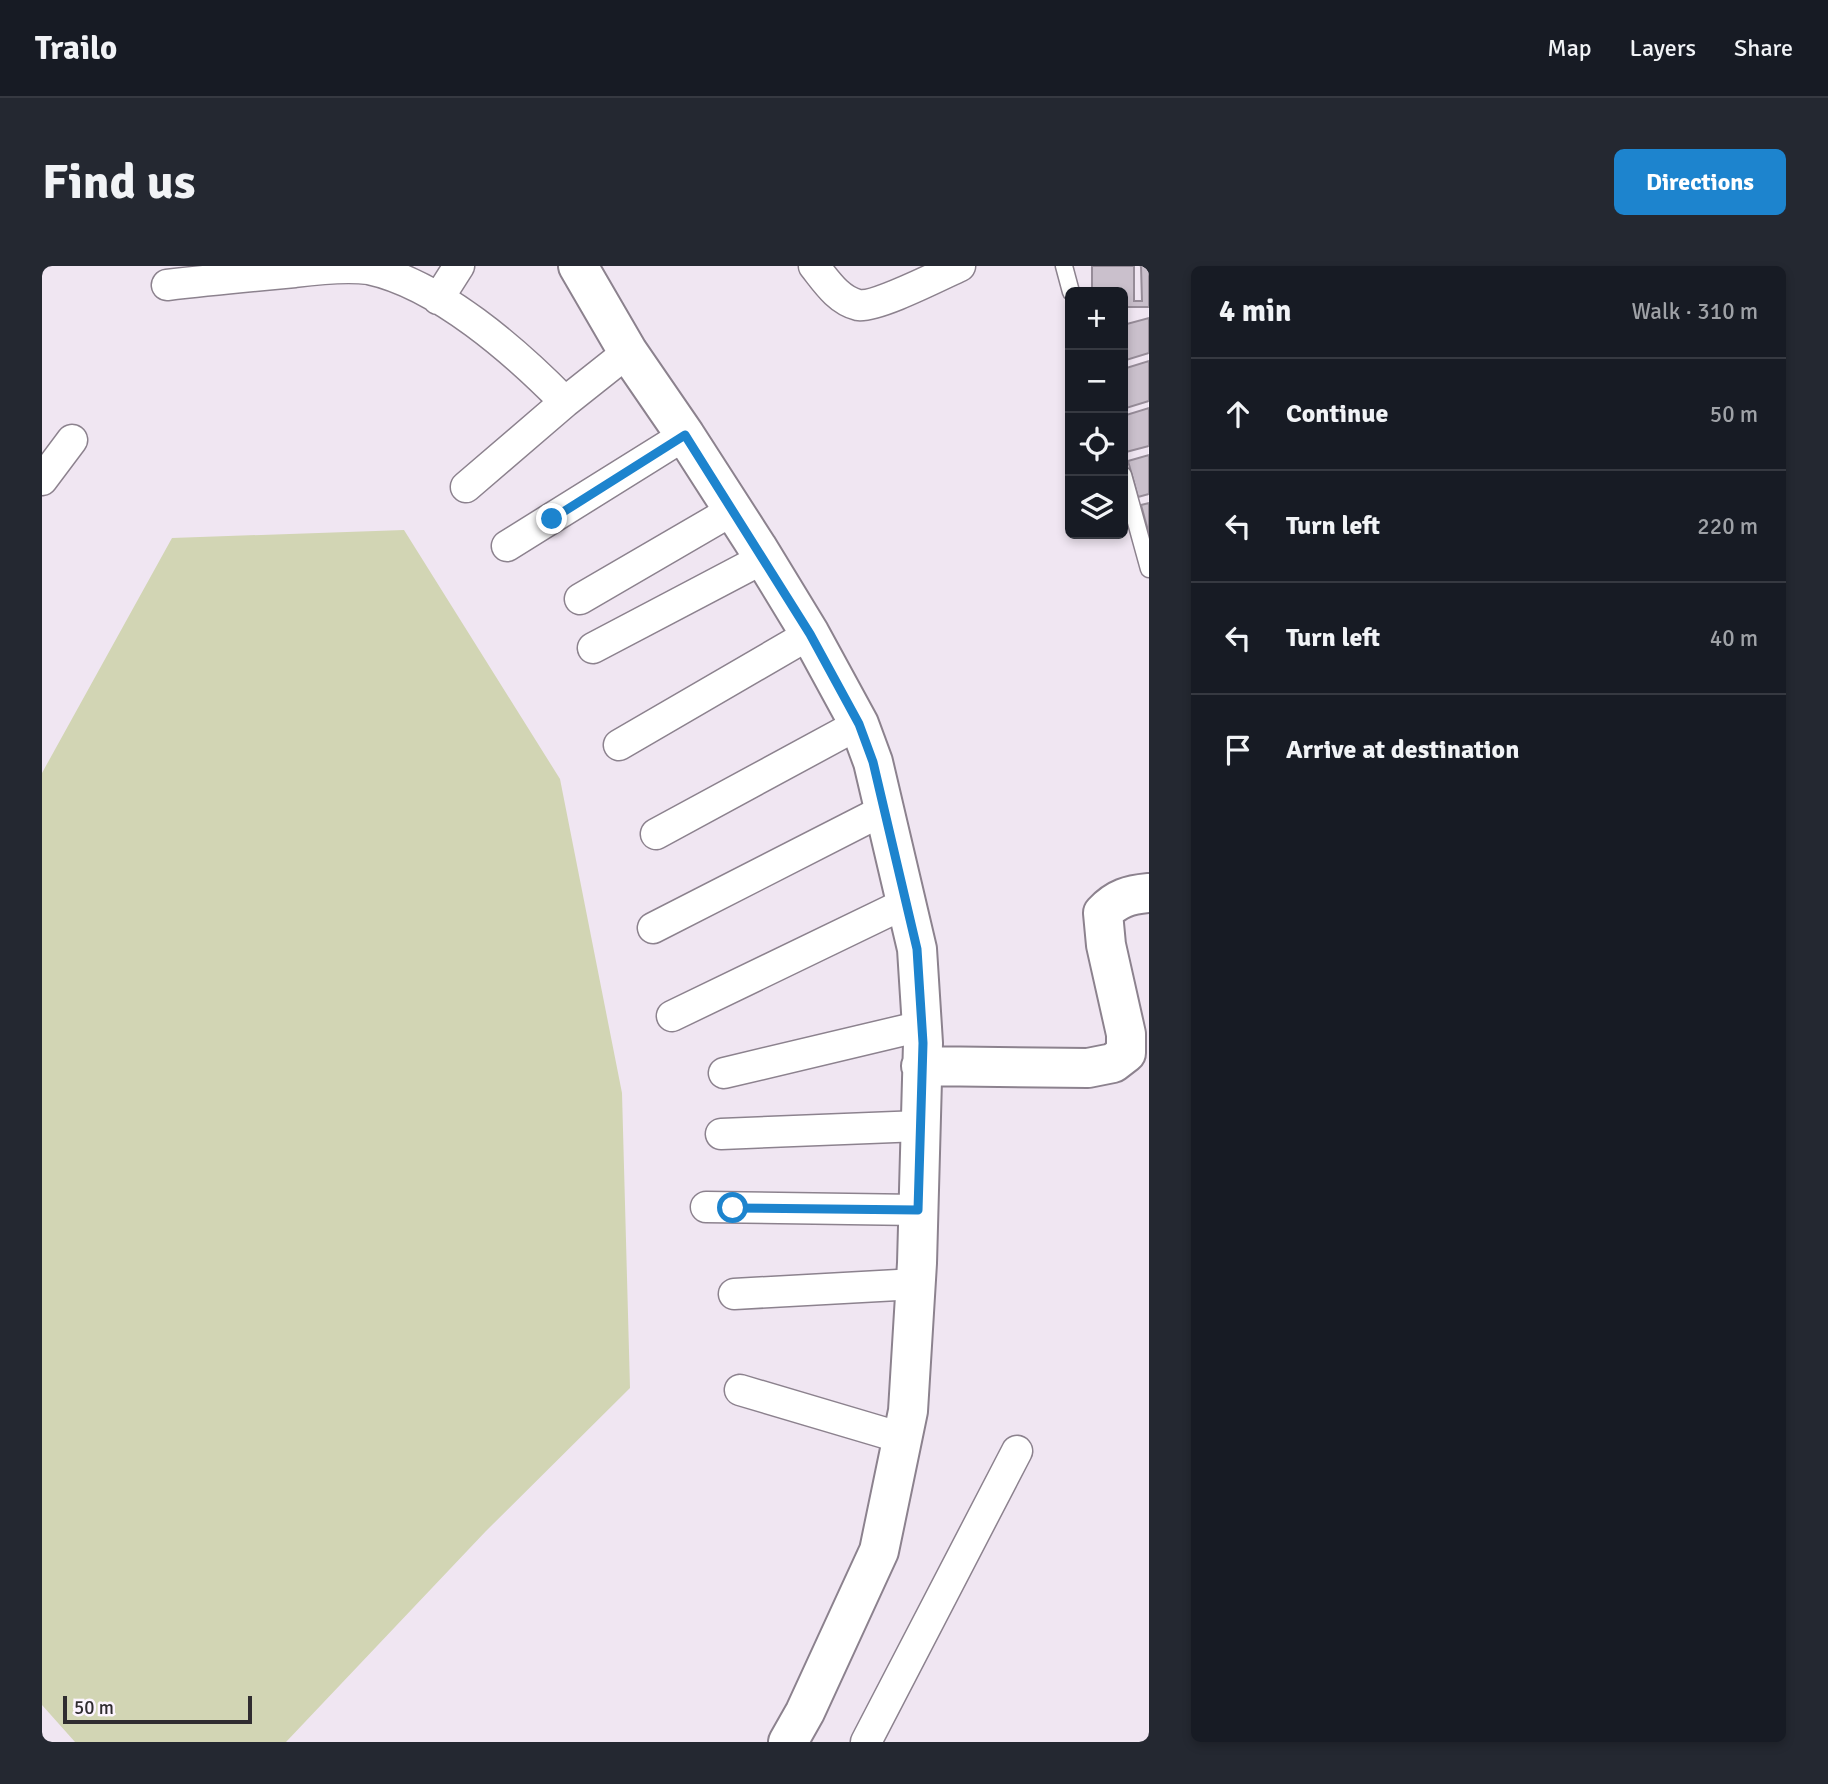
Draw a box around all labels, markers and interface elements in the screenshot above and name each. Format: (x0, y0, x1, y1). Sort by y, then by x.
text: Trailo (35, 28, 117, 69)
text: Map (1547, 33, 1592, 63)
text: Layers (1630, 33, 1696, 63)
text: Share (1734, 33, 1793, 63)
button: Directions (1614, 149, 1786, 215)
text: Find us (42, 152, 195, 212)
map controls (1065, 287, 1128, 539)
button: + (1065, 287, 1128, 350)
text: 4 min (1219, 293, 1291, 330)
text: Walk · 310 m (1632, 297, 1758, 326)
button: − (1065, 350, 1128, 413)
icon: ahead (1219, 395, 1257, 433)
text: Continue (1286, 398, 1388, 430)
text: 50 m (1710, 400, 1758, 429)
button: locate (1065, 413, 1128, 476)
button: layers (1065, 476, 1128, 539)
route end (536, 503, 567, 534)
icon: left (1219, 507, 1257, 545)
text: Turn left (1286, 510, 1380, 542)
text: 220 m (1697, 512, 1758, 541)
icon: left (1219, 619, 1257, 657)
text: Turn left (1286, 622, 1380, 654)
text: 40 m (1710, 624, 1758, 653)
icon: arrive (1219, 731, 1257, 769)
text: Arrive at destination (1286, 734, 1519, 766)
route start (717, 1192, 748, 1223)
scale bar (63, 1693, 252, 1725)
text: 50 m (74, 1696, 114, 1720)

